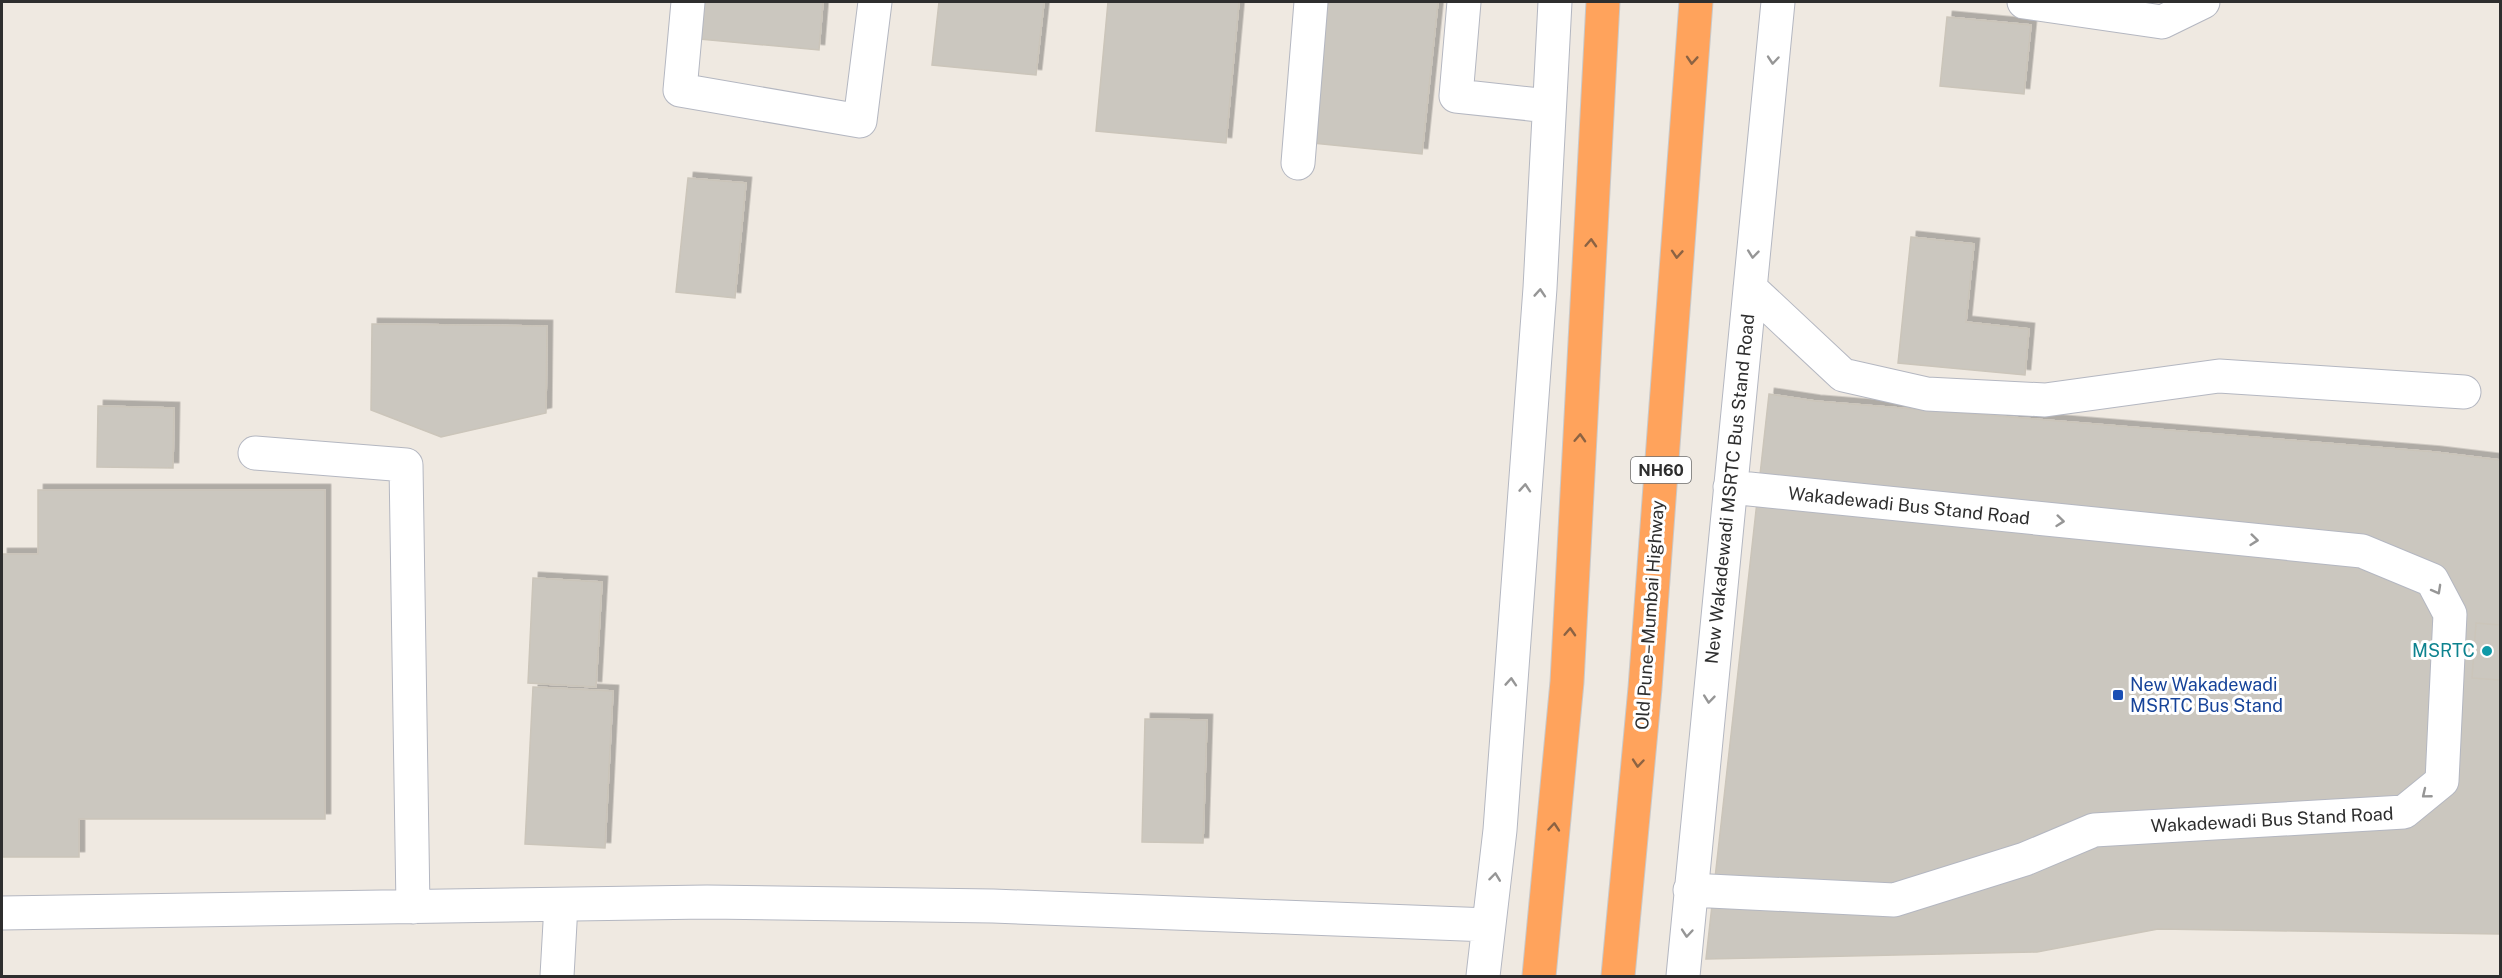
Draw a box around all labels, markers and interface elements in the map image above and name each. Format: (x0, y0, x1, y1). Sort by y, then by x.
one-way arrow (1685, 55, 1698, 64)
one-way arrow (1767, 55, 1780, 64)
one-way arrow (1584, 238, 1597, 247)
one-way arrow (1747, 249, 1760, 258)
one-way arrow (1671, 250, 1684, 259)
one-way arrow (1533, 289, 1546, 298)
street label: New Wakadewadi MSRTC Bus Stand Road (1701, 313, 1758, 665)
one-way arrow (1574, 433, 1587, 442)
road number: NH60 (1631, 457, 1691, 483)
street label: Wakadewadi Bus Stand Road (1787, 482, 2031, 529)
one-way arrow (1519, 483, 1532, 492)
street label: Old Pune–Mumbai Highway (1631, 499, 1668, 730)
one-way arrow (2055, 514, 2064, 527)
one-way arrow (2249, 533, 2259, 546)
one-way arrow (2430, 584, 2441, 594)
one-way arrow (1563, 628, 1576, 637)
place label: MSRTC (2412, 640, 2475, 661)
marker: MSRTC (2480, 644, 2494, 658)
place label: New Wakadewadi MSRTC Bus Stand (2130, 674, 2283, 716)
one-way arrow (1504, 678, 1517, 687)
marker: New Wakadewadi MSRTC Bus Stand (2111, 688, 2125, 702)
one-way arrow (1703, 694, 1716, 703)
one-way arrow (1632, 758, 1645, 767)
one-way arrow (2422, 787, 2433, 798)
street label: Wakadewadi Bus Stand Road (2150, 803, 2394, 836)
one-way arrow (1547, 822, 1560, 831)
one-way arrow (1488, 872, 1501, 881)
one-way arrow (1681, 929, 1694, 938)

